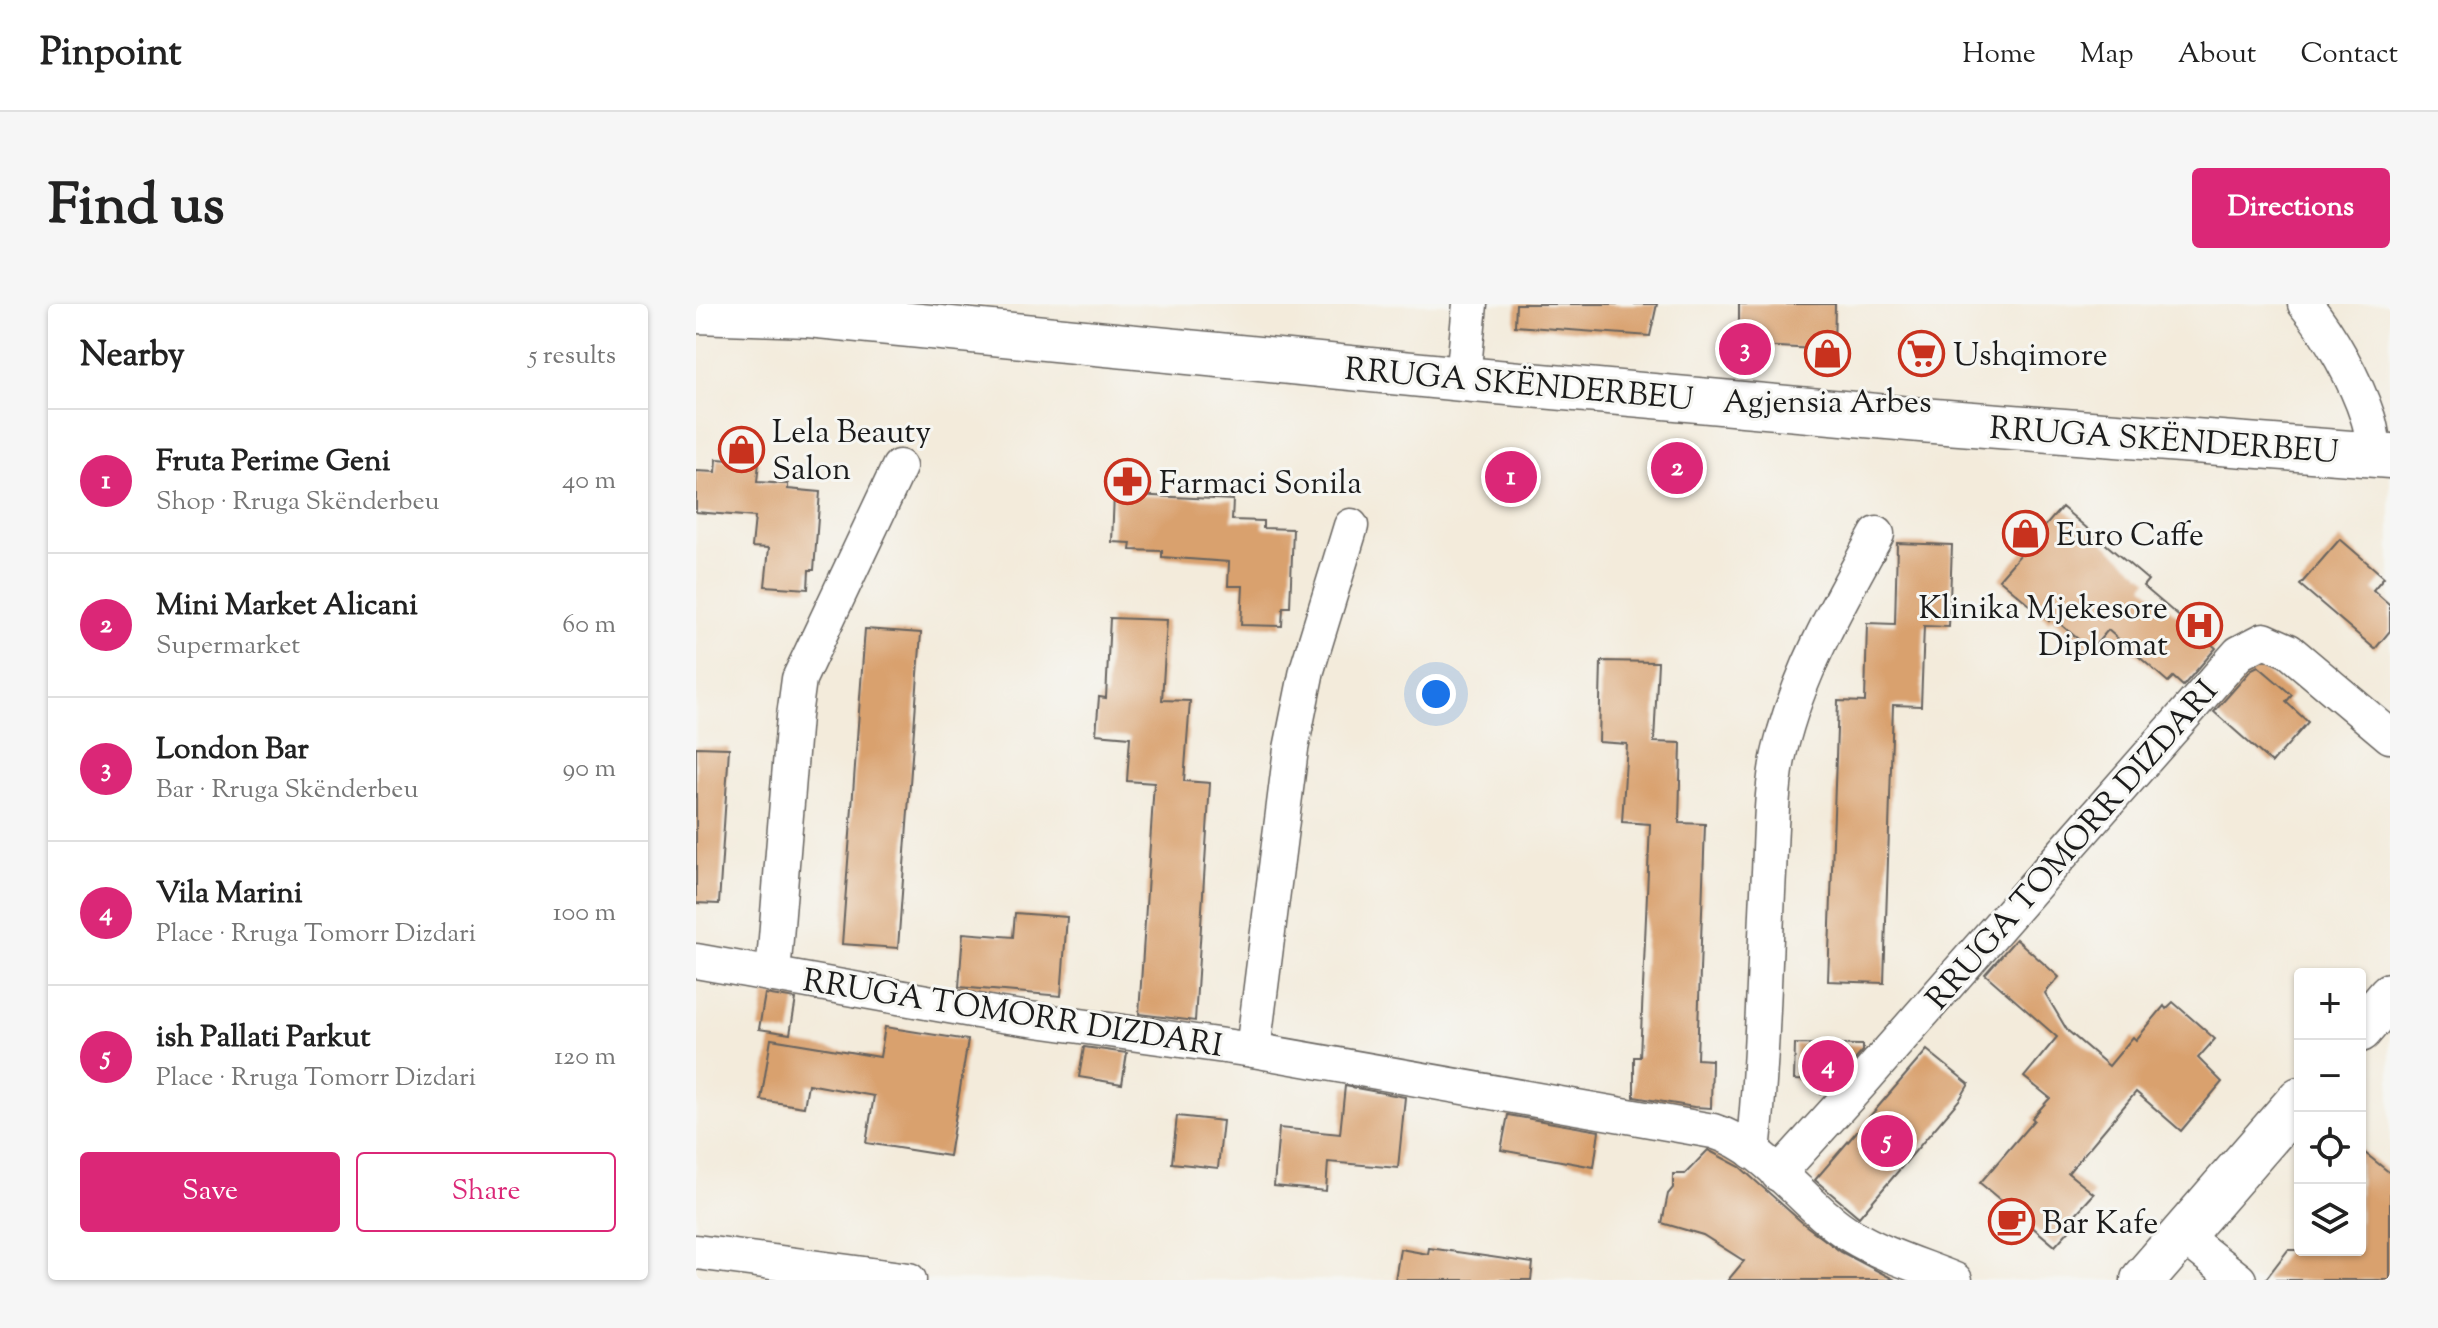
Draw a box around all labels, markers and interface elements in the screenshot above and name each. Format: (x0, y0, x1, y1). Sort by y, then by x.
text: Pinpoint (40, 28, 182, 82)
text: Home (1962, 35, 2036, 75)
text: Map (2080, 35, 2134, 75)
text: About (2178, 35, 2256, 75)
text: Contact (2300, 35, 2398, 75)
text: Find us (48, 168, 224, 249)
button: Directions (2192, 168, 2390, 248)
pin: 3 (1719, 319, 1771, 379)
shop icon: Agjensia Arbes (1803, 330, 1851, 378)
supermarket icon: Ushqimore (1898, 330, 1946, 378)
text: Nearby (80, 332, 185, 381)
place label: Ushqimore (1953, 334, 2108, 380)
text: 5 results (528, 338, 616, 375)
street label: RRUGA SKËNDERBEU (1343, 348, 1695, 424)
place label: Agjensia Arbes (1722, 381, 1932, 427)
street label: RRUGA SKËNDERBEU (1988, 407, 2340, 477)
place label: Lela Beauty Salon (772, 411, 931, 494)
shop icon: Lela Beauty Salon (717, 425, 765, 473)
pin: 2 (1651, 438, 1703, 498)
text: Fruta Perime Geni (156, 441, 390, 484)
pin: 1 (1485, 447, 1537, 507)
pharmacy icon: Farmaci Sonila (1104, 458, 1152, 506)
place label: Farmaci Sonila (1159, 462, 1362, 508)
text: 1 (102, 463, 110, 500)
text: 40 m (562, 463, 616, 500)
text: Shop · Rruga Skënderbeu (156, 484, 440, 521)
shop icon: Euro Caffe (2001, 510, 2049, 558)
place label: Euro Caffe (2056, 514, 2204, 560)
text: Mini Market Alicani (156, 585, 418, 628)
place label: Klinika Mjekesore Diplomat (1918, 587, 2168, 670)
hospital icon: Klinika Mjekesore Diplomat (2175, 601, 2223, 649)
text: 2 (100, 607, 112, 644)
text: 60 m (562, 607, 616, 644)
text: Supermarket (156, 628, 300, 665)
street label: RRUGA TOMORR DIZDARI (1917, 671, 2230, 1021)
your location (1416, 674, 1456, 714)
text: London Bar (156, 729, 309, 772)
text: 3 (101, 751, 111, 788)
text: 90 m (563, 751, 616, 788)
text: Bar · Rruga Skënderbeu (156, 772, 418, 809)
text: Vila Marini (156, 873, 303, 916)
text: 4 (99, 895, 113, 932)
text: 100 m (553, 895, 616, 932)
text: Place · Rruga Tomorr Dizdari (156, 916, 476, 953)
street label: RRUGA TOMORR DIZDARI (799, 959, 1226, 1071)
map controls (2294, 968, 2366, 1256)
button: + (2294, 968, 2366, 1040)
text: ish Pallati Parkut (156, 1017, 370, 1060)
pin: 4 (1802, 1036, 1854, 1096)
text: 5 (102, 1039, 110, 1076)
text: 120 m (554, 1039, 616, 1076)
button: − (2294, 1040, 2366, 1112)
text: Place · Rruga Tomorr Dizdari (156, 1060, 476, 1097)
pin: 5 (1861, 1111, 1913, 1171)
button: locate (2294, 1112, 2366, 1184)
button: Save (80, 1152, 340, 1232)
button: Share (356, 1152, 616, 1232)
button: layers (2294, 1184, 2366, 1256)
cafe icon: Bar Kafe (1987, 1198, 2035, 1246)
place label: Bar Kafe (2042, 1202, 2159, 1248)

